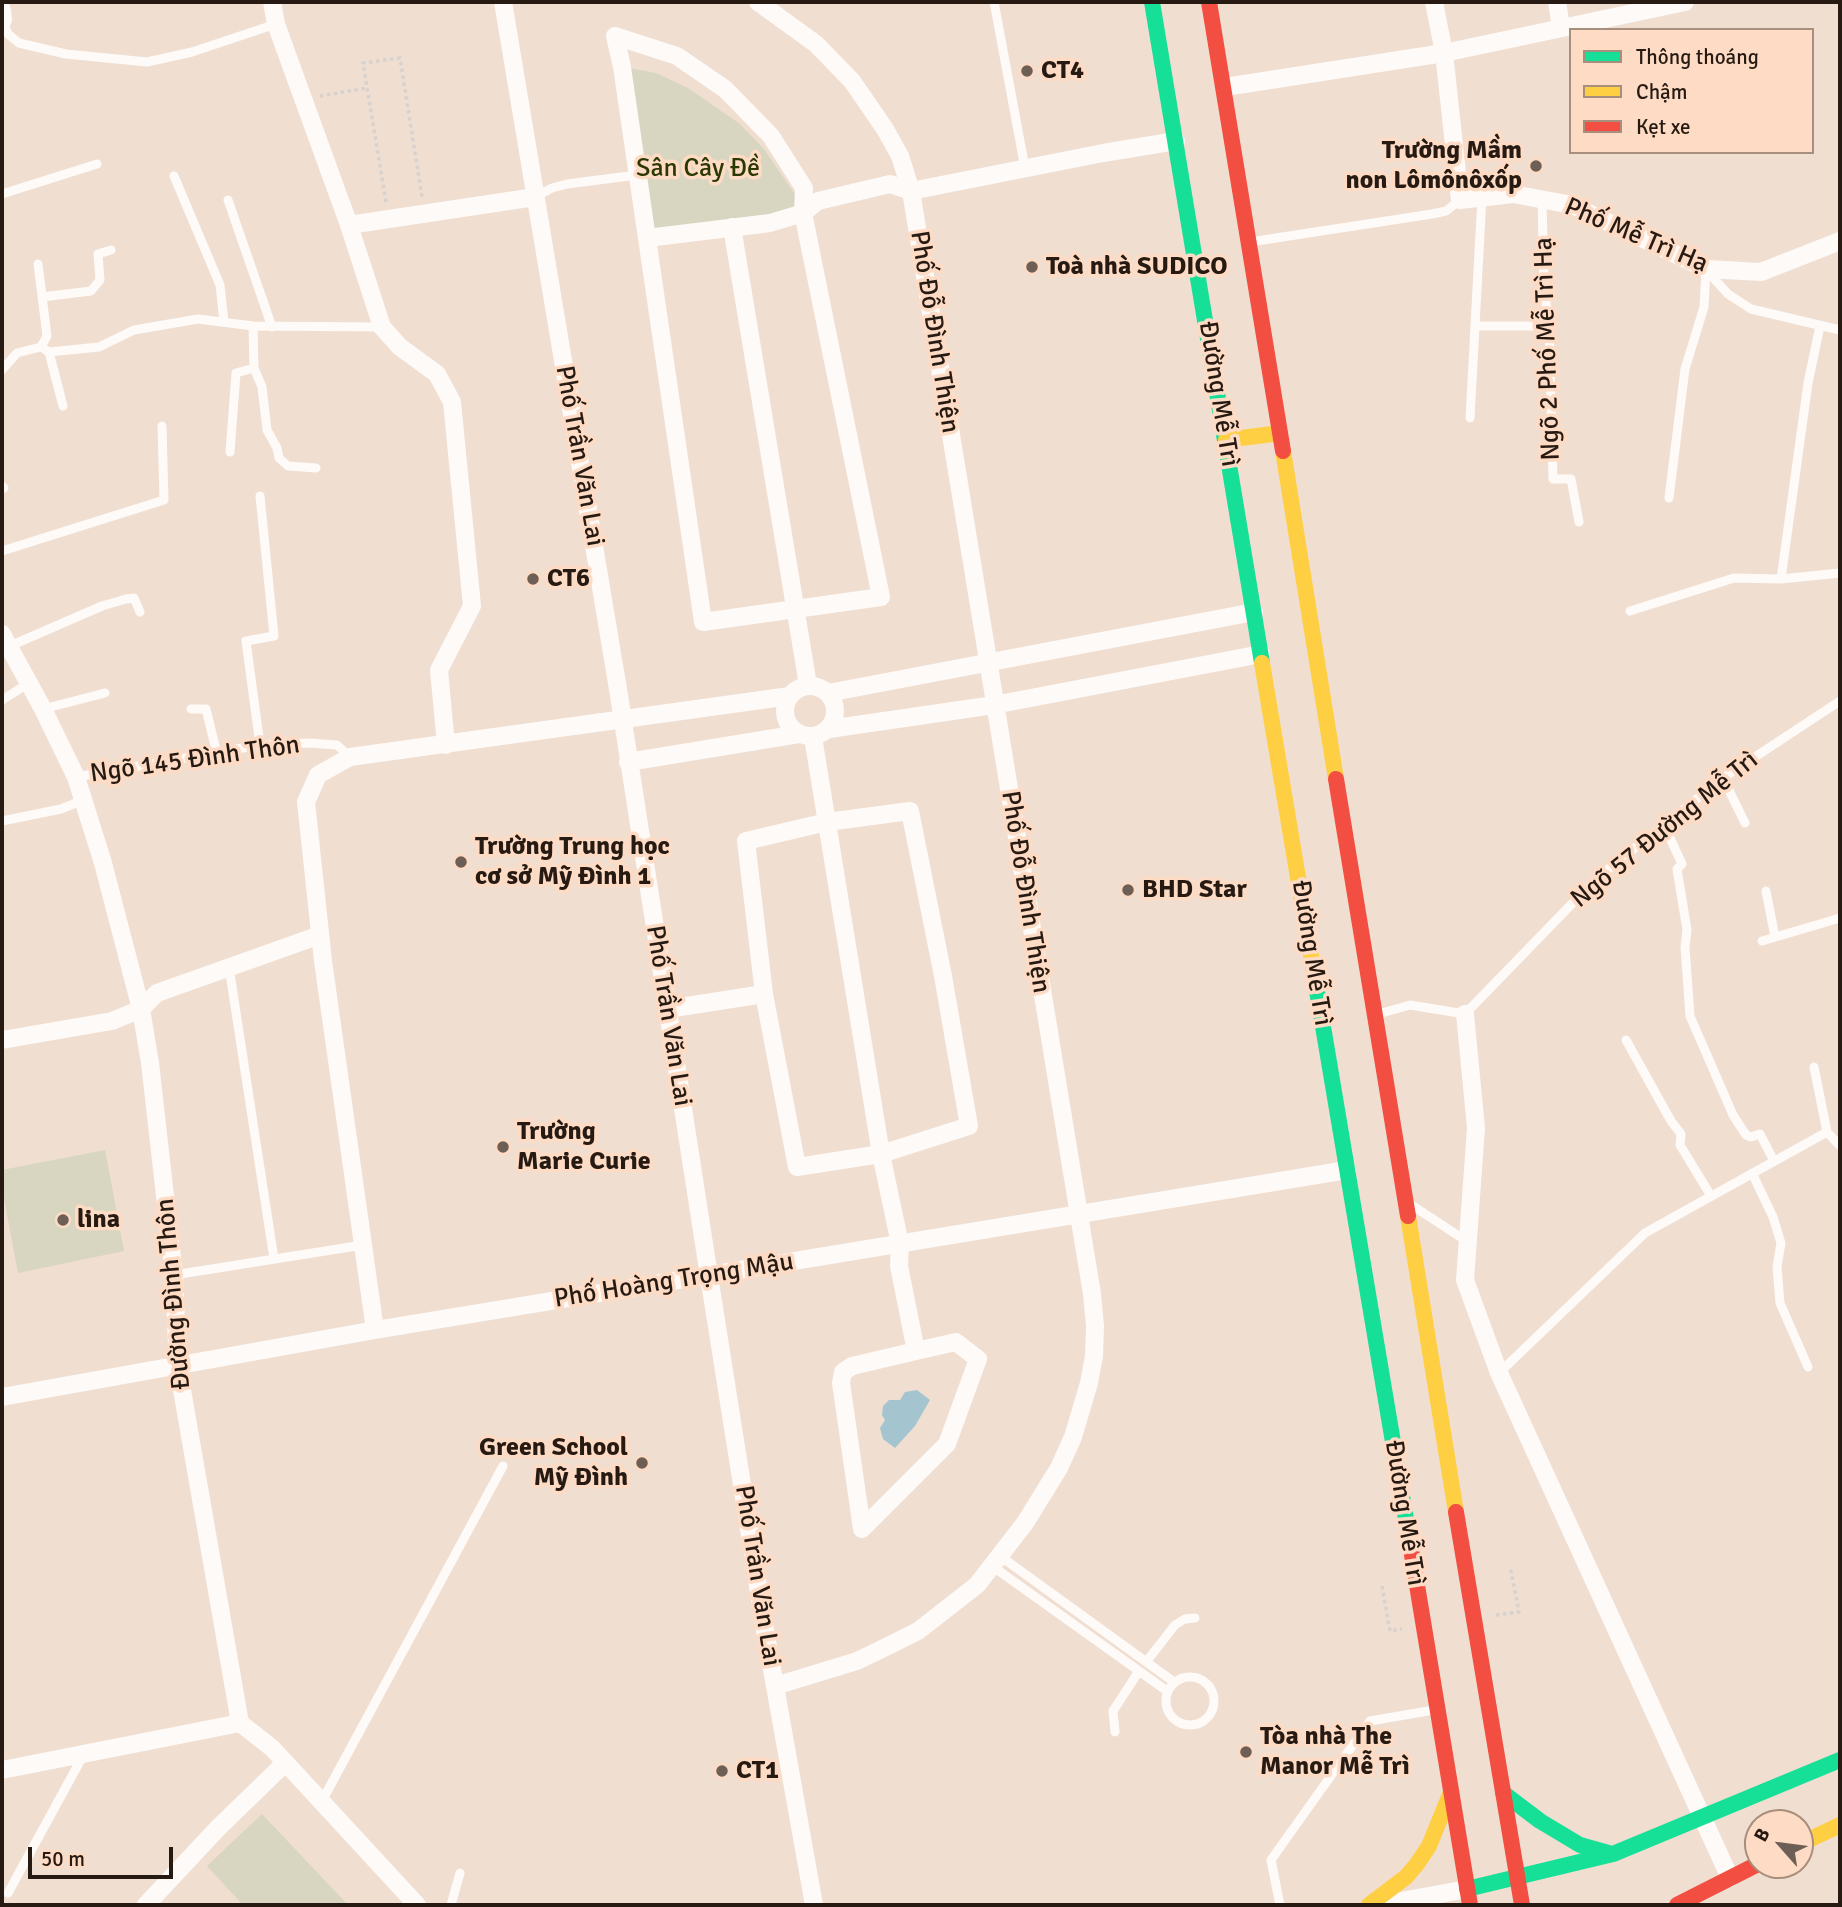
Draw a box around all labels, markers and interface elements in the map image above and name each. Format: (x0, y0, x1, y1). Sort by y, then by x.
legend (1569, 28, 1814, 154)
text: Thông thoáng (1636, 44, 1759, 70)
place label: CT4 (1041, 55, 1084, 87)
marker: CT4 (1019, 63, 1035, 79)
text: Chậm (1636, 79, 1688, 105)
text: Kẹt xe (1636, 114, 1690, 140)
place label: Trường Mầm non Lômônôxốp (1346, 135, 1522, 196)
park label: Sân Cây Đề (636, 153, 760, 185)
marker: Trường Mầm non Lômônôxốp (1528, 158, 1544, 174)
street label: Phố Mễ Trì Hạ (1560, 192, 1712, 280)
street label: Phố Đỗ Đình Thiện (903, 229, 965, 435)
street label: Ngõ 2 Phố Mễ Trì Hạ (1529, 237, 1567, 461)
place label: Toà nhà SUDICO (1046, 251, 1228, 283)
marker: Toà nhà SUDICO (1024, 259, 1040, 275)
street label: Đường Mễ Trì (1191, 319, 1245, 469)
street label: Phố Trần Văn Lai (548, 363, 610, 549)
place label: CT6 (547, 563, 590, 595)
marker: CT6 (525, 571, 541, 587)
street label: Ngõ 145 Đình Thôn (88, 730, 302, 790)
street label: Ngõ 57 Đường Mễ Trì (1565, 745, 1765, 915)
street label: Phố Đỗ Đình Thiện (994, 789, 1056, 995)
place label: Trường Trung học cơ sở Mỹ Đình 1 (475, 831, 670, 892)
marker: Trường Trung học cơ sở Mỹ Đình 1 (453, 854, 469, 870)
place label: BHD Star (1142, 874, 1247, 906)
street label: Đường Mễ Trì (1284, 878, 1338, 1028)
marker: BHD Star (1120, 882, 1136, 898)
street label: Phố Trần Văn Lai (638, 923, 698, 1109)
place label: Trường Marie Curie (517, 1116, 651, 1178)
marker: Trường Marie Curie (495, 1139, 511, 1155)
street label: Đường Đình Thôn (150, 1197, 198, 1391)
place label: lina (77, 1204, 120, 1236)
marker: lina (55, 1212, 71, 1228)
street label: Phố Hoàng Trọng Mậu (552, 1247, 796, 1315)
place label: Green School Mỹ Đình (479, 1432, 628, 1494)
street label: Đường Mễ Trì (1377, 1438, 1431, 1588)
marker: Green School Mỹ Đình (634, 1455, 650, 1471)
street label: Phố Trần Văn Lai (727, 1483, 787, 1669)
place label: Tòa nhà The Manor Mễ Trì (1260, 1721, 1410, 1782)
marker: Tòa nhà The Manor Mễ Trì (1238, 1744, 1254, 1760)
place label: CT1 (736, 1755, 779, 1787)
marker: CT1 (714, 1763, 730, 1779)
north arrow (1744, 1809, 1814, 1879)
text: B (1749, 1824, 1776, 1846)
scale bar (32, 1834, 177, 1878)
text: 50 m (41, 1846, 85, 1872)

